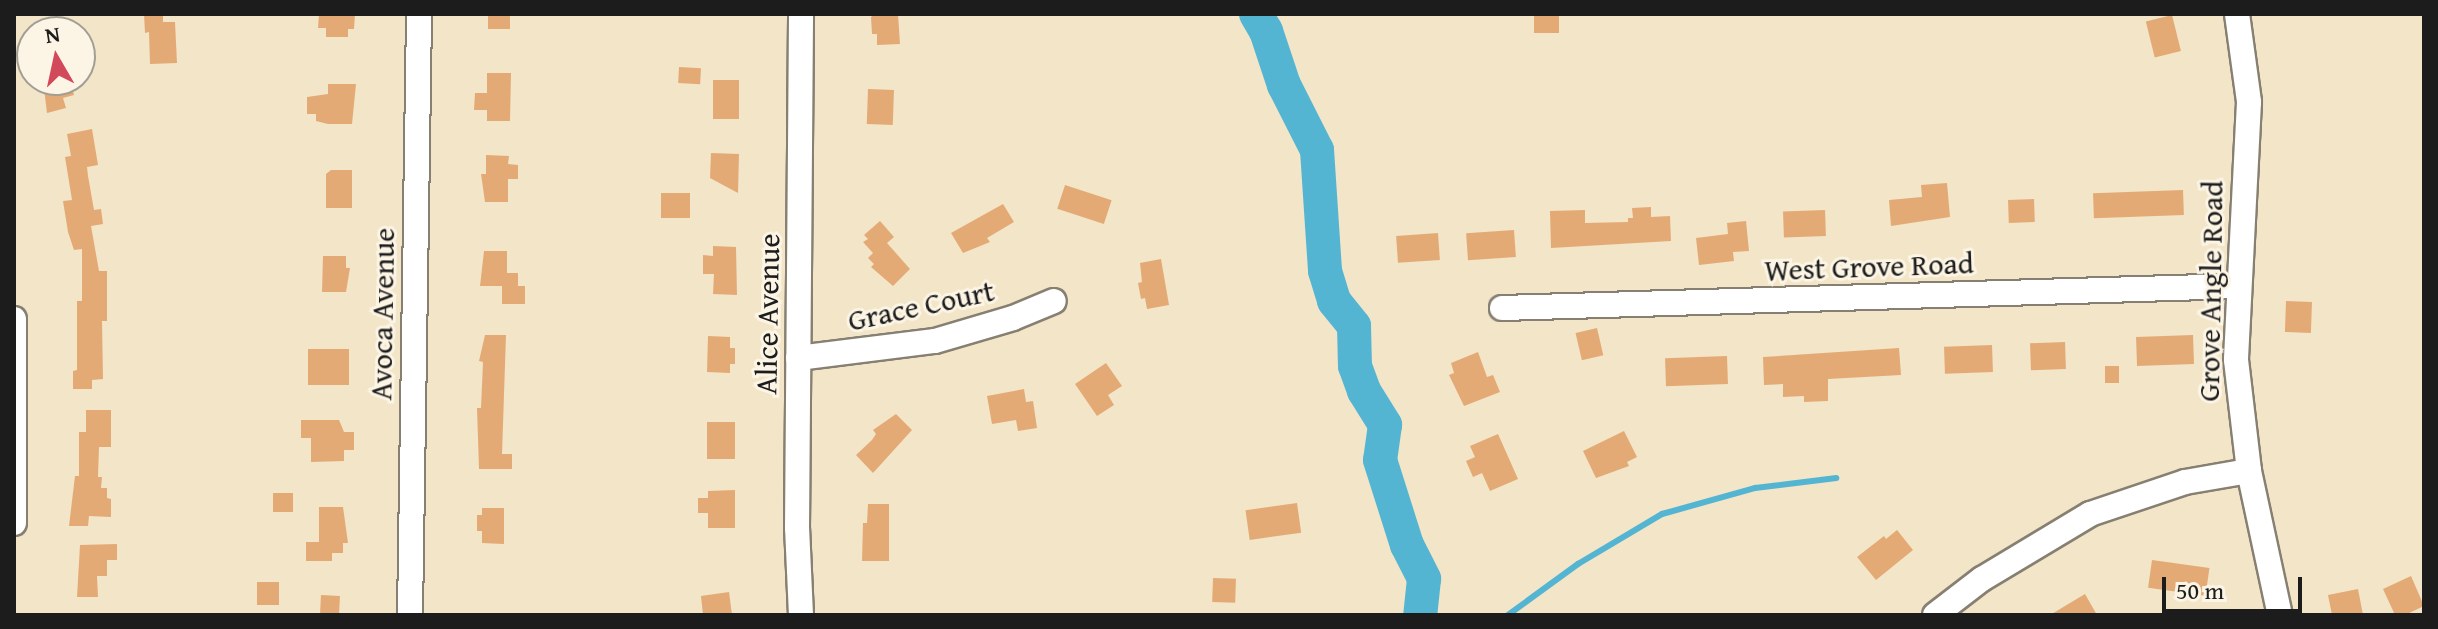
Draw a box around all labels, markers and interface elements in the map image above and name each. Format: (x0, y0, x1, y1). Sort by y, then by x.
north arrow (16, 16, 96, 96)
text: N (43, 17, 62, 51)
street label: Grove Angle Road (2190, 180, 2230, 402)
street label: Avoca Avenue (362, 227, 402, 401)
street label: Alice Avenue (748, 233, 786, 395)
street label: West Grove Road (1764, 244, 1974, 288)
street label: Grace Court (845, 272, 997, 338)
scale bar (2166, 561, 2306, 611)
text: 50 m (2176, 573, 2224, 608)

